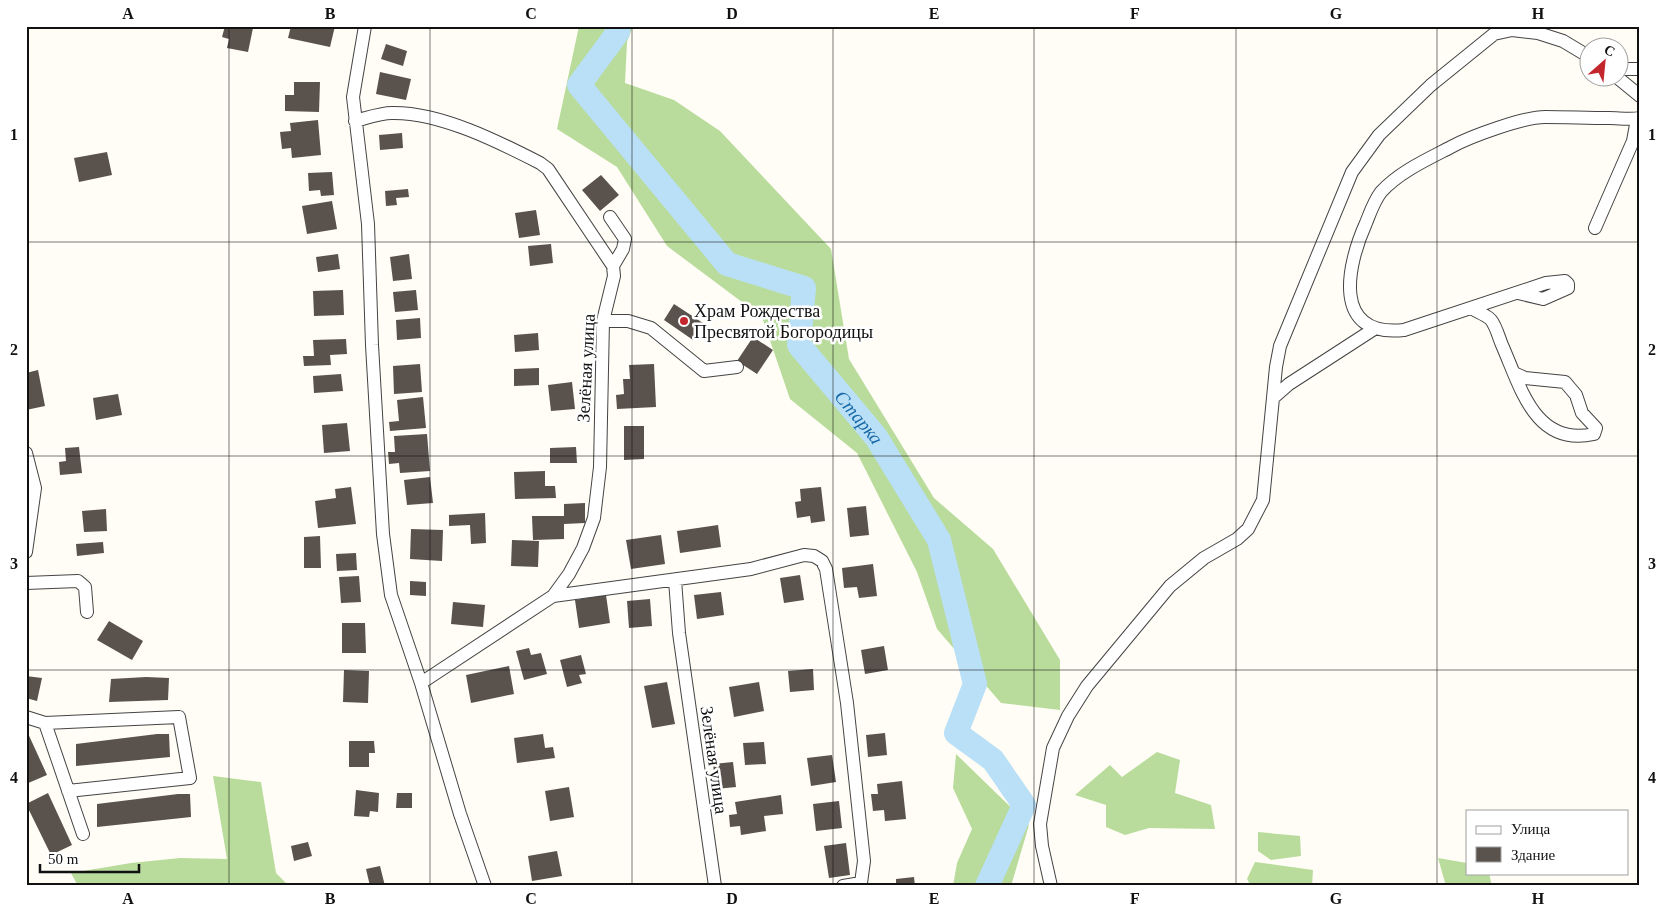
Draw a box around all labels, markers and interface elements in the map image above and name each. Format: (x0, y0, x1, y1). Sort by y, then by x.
text: A (122, 5, 134, 22)
text: B (325, 5, 336, 22)
text: C (525, 5, 537, 22)
text: D (726, 5, 738, 22)
text: E (929, 5, 939, 22)
text: F (1130, 5, 1140, 22)
text: G (1330, 5, 1343, 22)
text: H (1532, 5, 1545, 22)
north arrow (1578, 38, 1628, 88)
text: С (1602, 42, 1618, 60)
text: 1 (10, 126, 18, 143)
text: 1 (1648, 126, 1656, 143)
place label: Храм Рождества Пресвятой Богородицы (694, 301, 873, 342)
street label: Зелёная улица (573, 313, 599, 423)
marker: Храм Рождества Пресвятой Богородицы (678, 315, 690, 327)
text: 2 (10, 341, 18, 358)
text: 2 (1648, 341, 1656, 358)
water label: Старка (830, 386, 888, 448)
text: 3 (10, 555, 18, 572)
text: 3 (1648, 555, 1656, 572)
street label: Зелёная улица (697, 705, 731, 815)
text: 4 (10, 769, 18, 786)
text: 4 (1648, 769, 1656, 786)
legend (1466, 810, 1628, 874)
text: Улица (1511, 821, 1550, 837)
scale bar (40, 842, 139, 874)
text: Здание (1511, 847, 1555, 863)
text: 50 m (48, 851, 79, 867)
text: A (122, 890, 134, 907)
text: B (325, 890, 336, 907)
text: C (525, 890, 537, 907)
text: D (726, 890, 738, 907)
text: E (929, 890, 939, 907)
text: F (1130, 890, 1140, 907)
text: G (1330, 890, 1343, 907)
text: H (1532, 890, 1545, 907)

